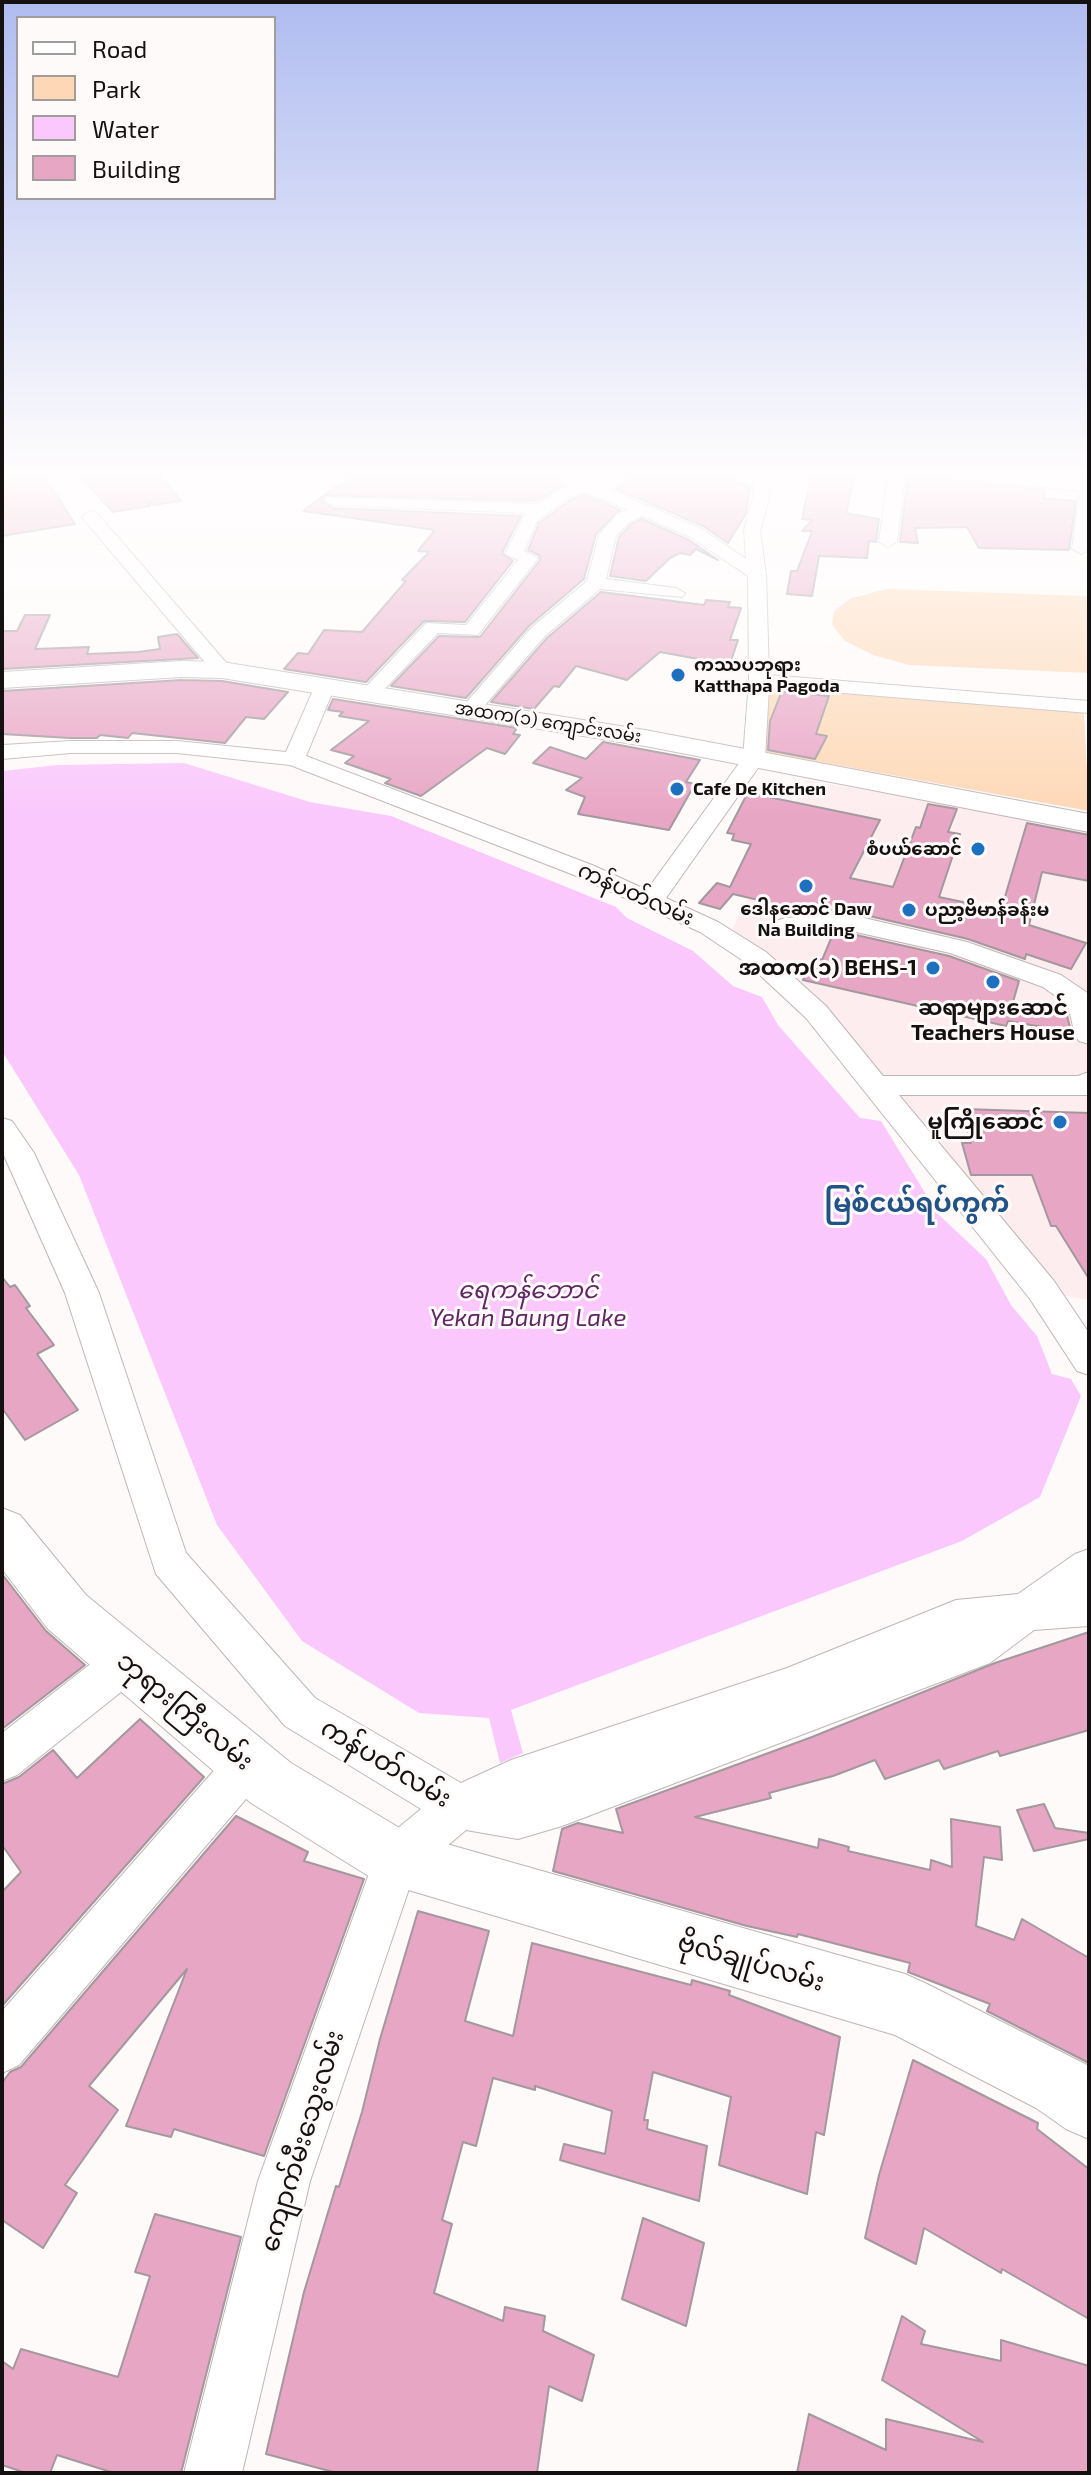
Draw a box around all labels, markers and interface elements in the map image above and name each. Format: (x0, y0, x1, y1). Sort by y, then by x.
legend (16, 16, 276, 200)
text: Road (92, 34, 147, 63)
text: Park (92, 74, 141, 103)
text: Water (92, 114, 159, 143)
text: Building (92, 154, 181, 183)
place label: ကဿပဘုရား Katthapa Pagoda (694, 654, 840, 696)
marker: ကဿပဘုရား Katthapa Pagoda (669, 666, 687, 684)
street label: အထက(၁) ကျောင်းလမ်း (453, 697, 643, 747)
place label: Cafe De Kitchen (693, 778, 826, 800)
marker: Cafe De Kitchen (668, 780, 686, 798)
place label: စံပယ်ဆောင် (866, 838, 962, 860)
marker: စံပယ်ဆောင် (969, 840, 987, 858)
street label: ကန်ပတ်လမ်း (574, 857, 698, 931)
marker: ဒေါနဆောင် Daw Na Building (797, 877, 815, 895)
place label: ဒေါနဆောင် Daw Na Building (740, 898, 872, 940)
place label: ပညာ့ဗိမာန်ခန်းမ (925, 899, 1049, 921)
marker: ပညာ့ဗိမာန်ခန်းမ (900, 901, 918, 919)
place label: အထက(၁) BEHS-1 (738, 955, 917, 981)
marker: အထက(၁) BEHS-1 (924, 959, 942, 977)
marker: ဆရာများဆောင် Teachers House (984, 973, 1002, 991)
place label: ဆရာများဆောင် Teachers House (911, 995, 1075, 1046)
place label: မူကြိုဆောင် (928, 1109, 1044, 1135)
marker: မူကြိုဆောင် (1051, 1113, 1069, 1131)
district label: မြစ်ငယ်ရပ်ကွက် (825, 1187, 1009, 1219)
water label: ရေကန်ဘောင် Yekan Baung Lake (430, 1276, 626, 1332)
street label: ဘုရားကြီးလမ်း (111, 1645, 259, 1777)
street label: ကန်ပတ်လမ်း (315, 1712, 457, 1814)
street label: ဗိုလ်ချုပ်လမ်း (674, 1926, 828, 1998)
street label: ကျောက်မီးသွေးလမ်း (253, 2027, 351, 2255)

